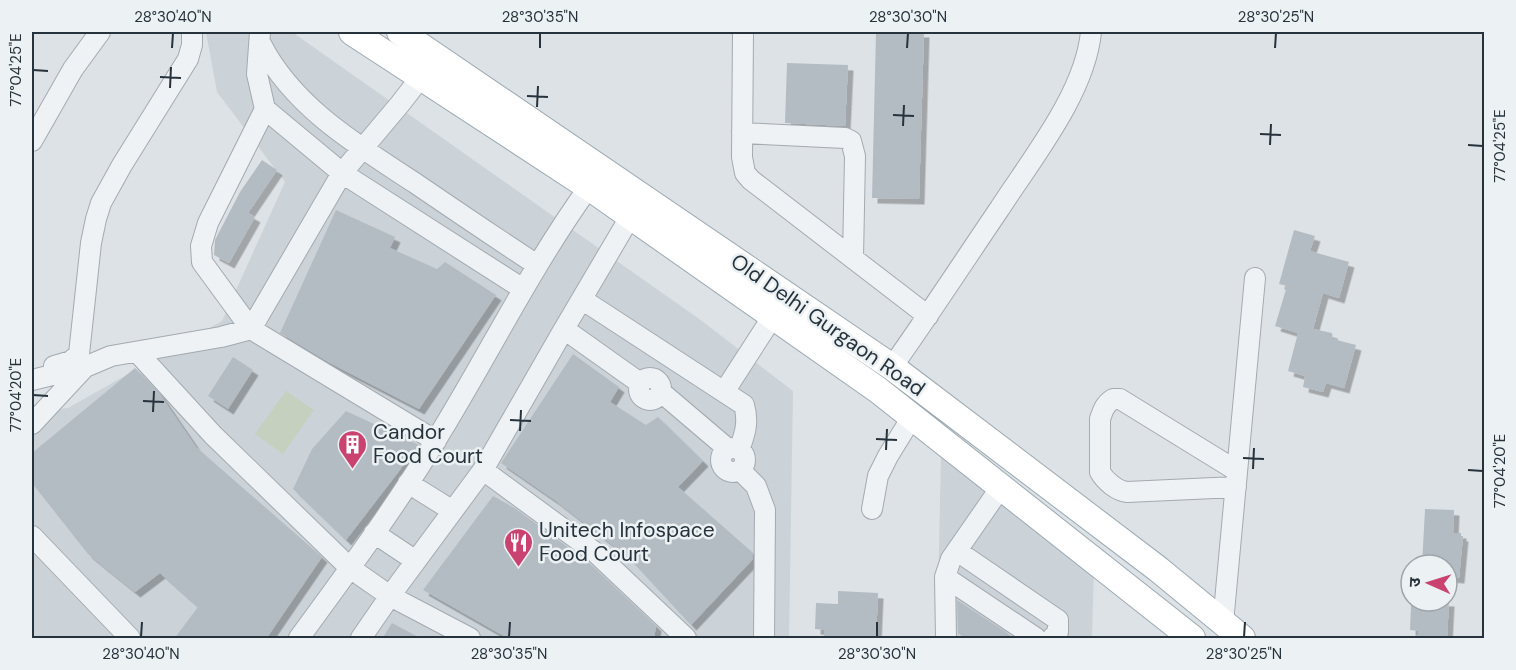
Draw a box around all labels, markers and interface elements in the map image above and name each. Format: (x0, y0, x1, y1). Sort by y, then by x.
text: 28°30'40"N (134, 7, 212, 27)
text: 28°30'35"N (502, 7, 578, 27)
text: 28°30'30"N (869, 7, 947, 27)
text: 28°30'25"N (1238, 7, 1314, 27)
text: 77°04'25"E (6, 33, 26, 107)
text: 77°04'25"E (1490, 109, 1510, 183)
street label: Old Delhi Gurgaon Road (725, 247, 931, 403)
text: 77°04'20"E (6, 358, 26, 432)
place label: Candor Food Court (373, 418, 483, 470)
building icon: Candor Food Court (336, 428, 368, 470)
text: 77°04'20"E (1490, 434, 1510, 508)
place label: Unitech Infospace Food Court (539, 516, 715, 568)
restaurant icon: Unitech Infospace Food Court (502, 526, 534, 568)
north arrow (1399, 553, 1459, 613)
text: उ (1404, 576, 1425, 587)
text: 28°30'40"N (102, 644, 180, 664)
text: 28°30'35"N (471, 644, 547, 664)
text: 28°30'30"N (838, 644, 916, 664)
text: 28°30'25"N (1206, 644, 1282, 664)

